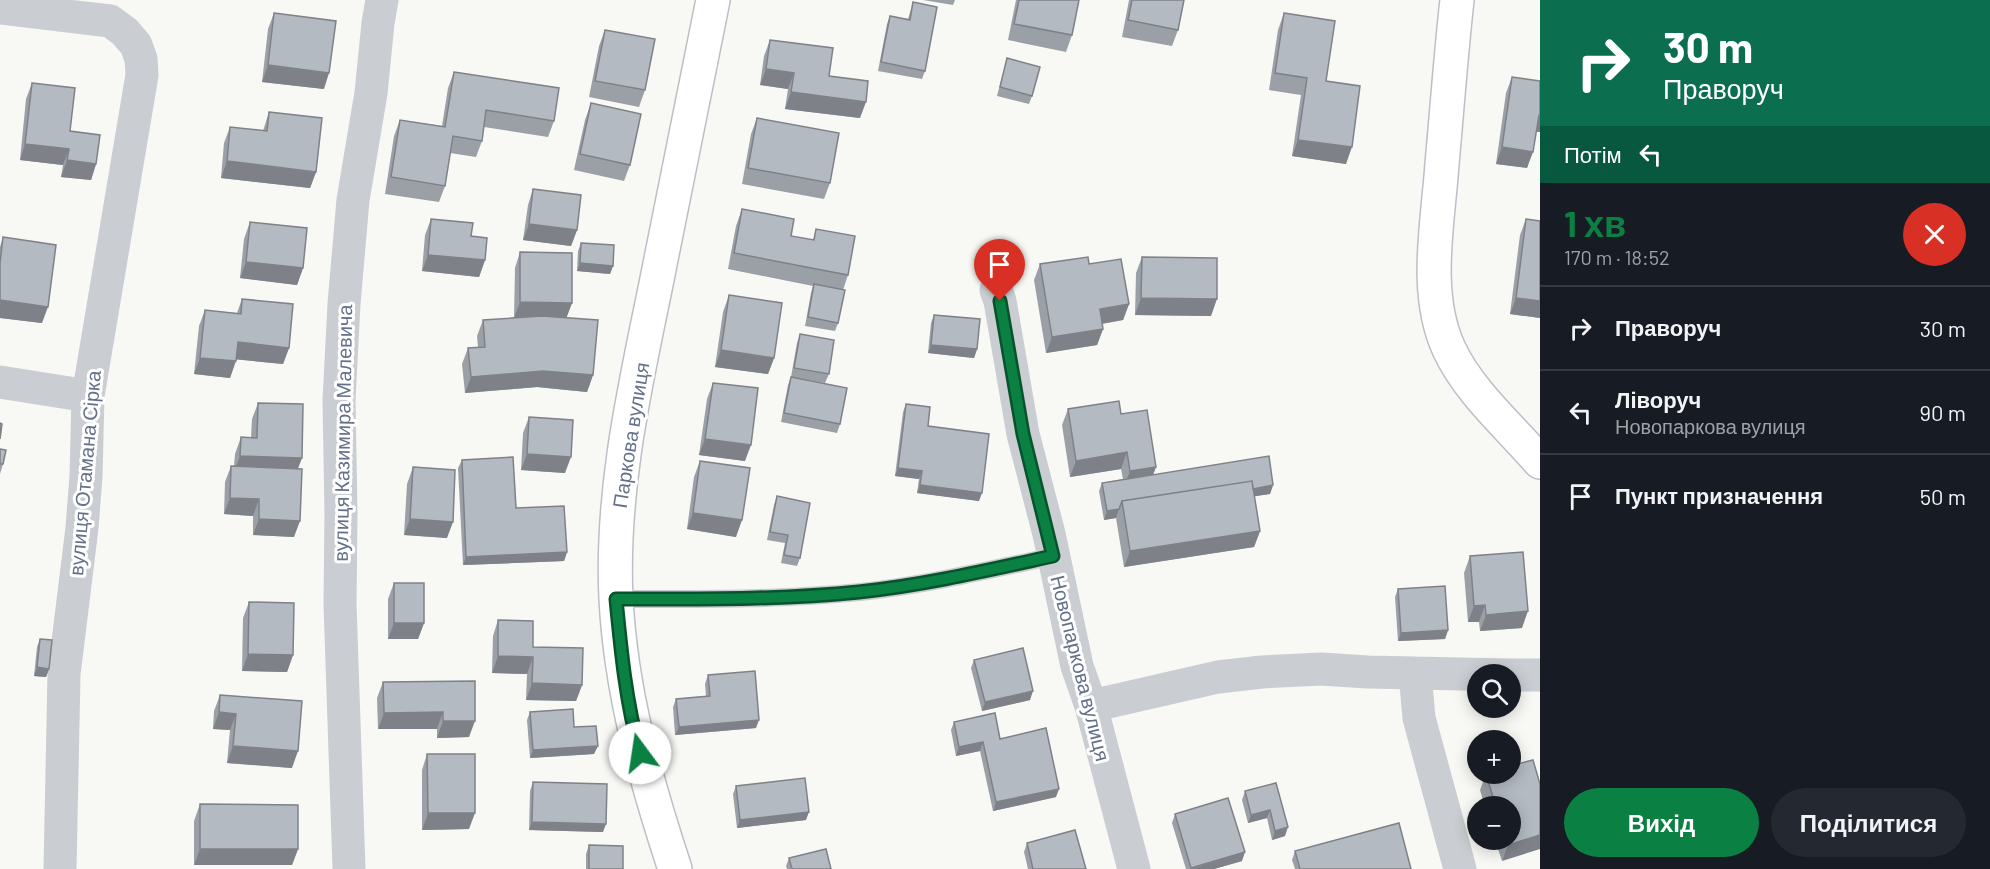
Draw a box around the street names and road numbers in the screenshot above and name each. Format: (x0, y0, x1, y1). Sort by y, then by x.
street label: вулиця Казимира Малевича (328, 303, 356, 562)
street label: Паркова вулиця (607, 360, 653, 510)
street label: вулиця Отамана Сірка (63, 369, 105, 577)
street label: Новопаркова вулиця (1046, 573, 1116, 763)

